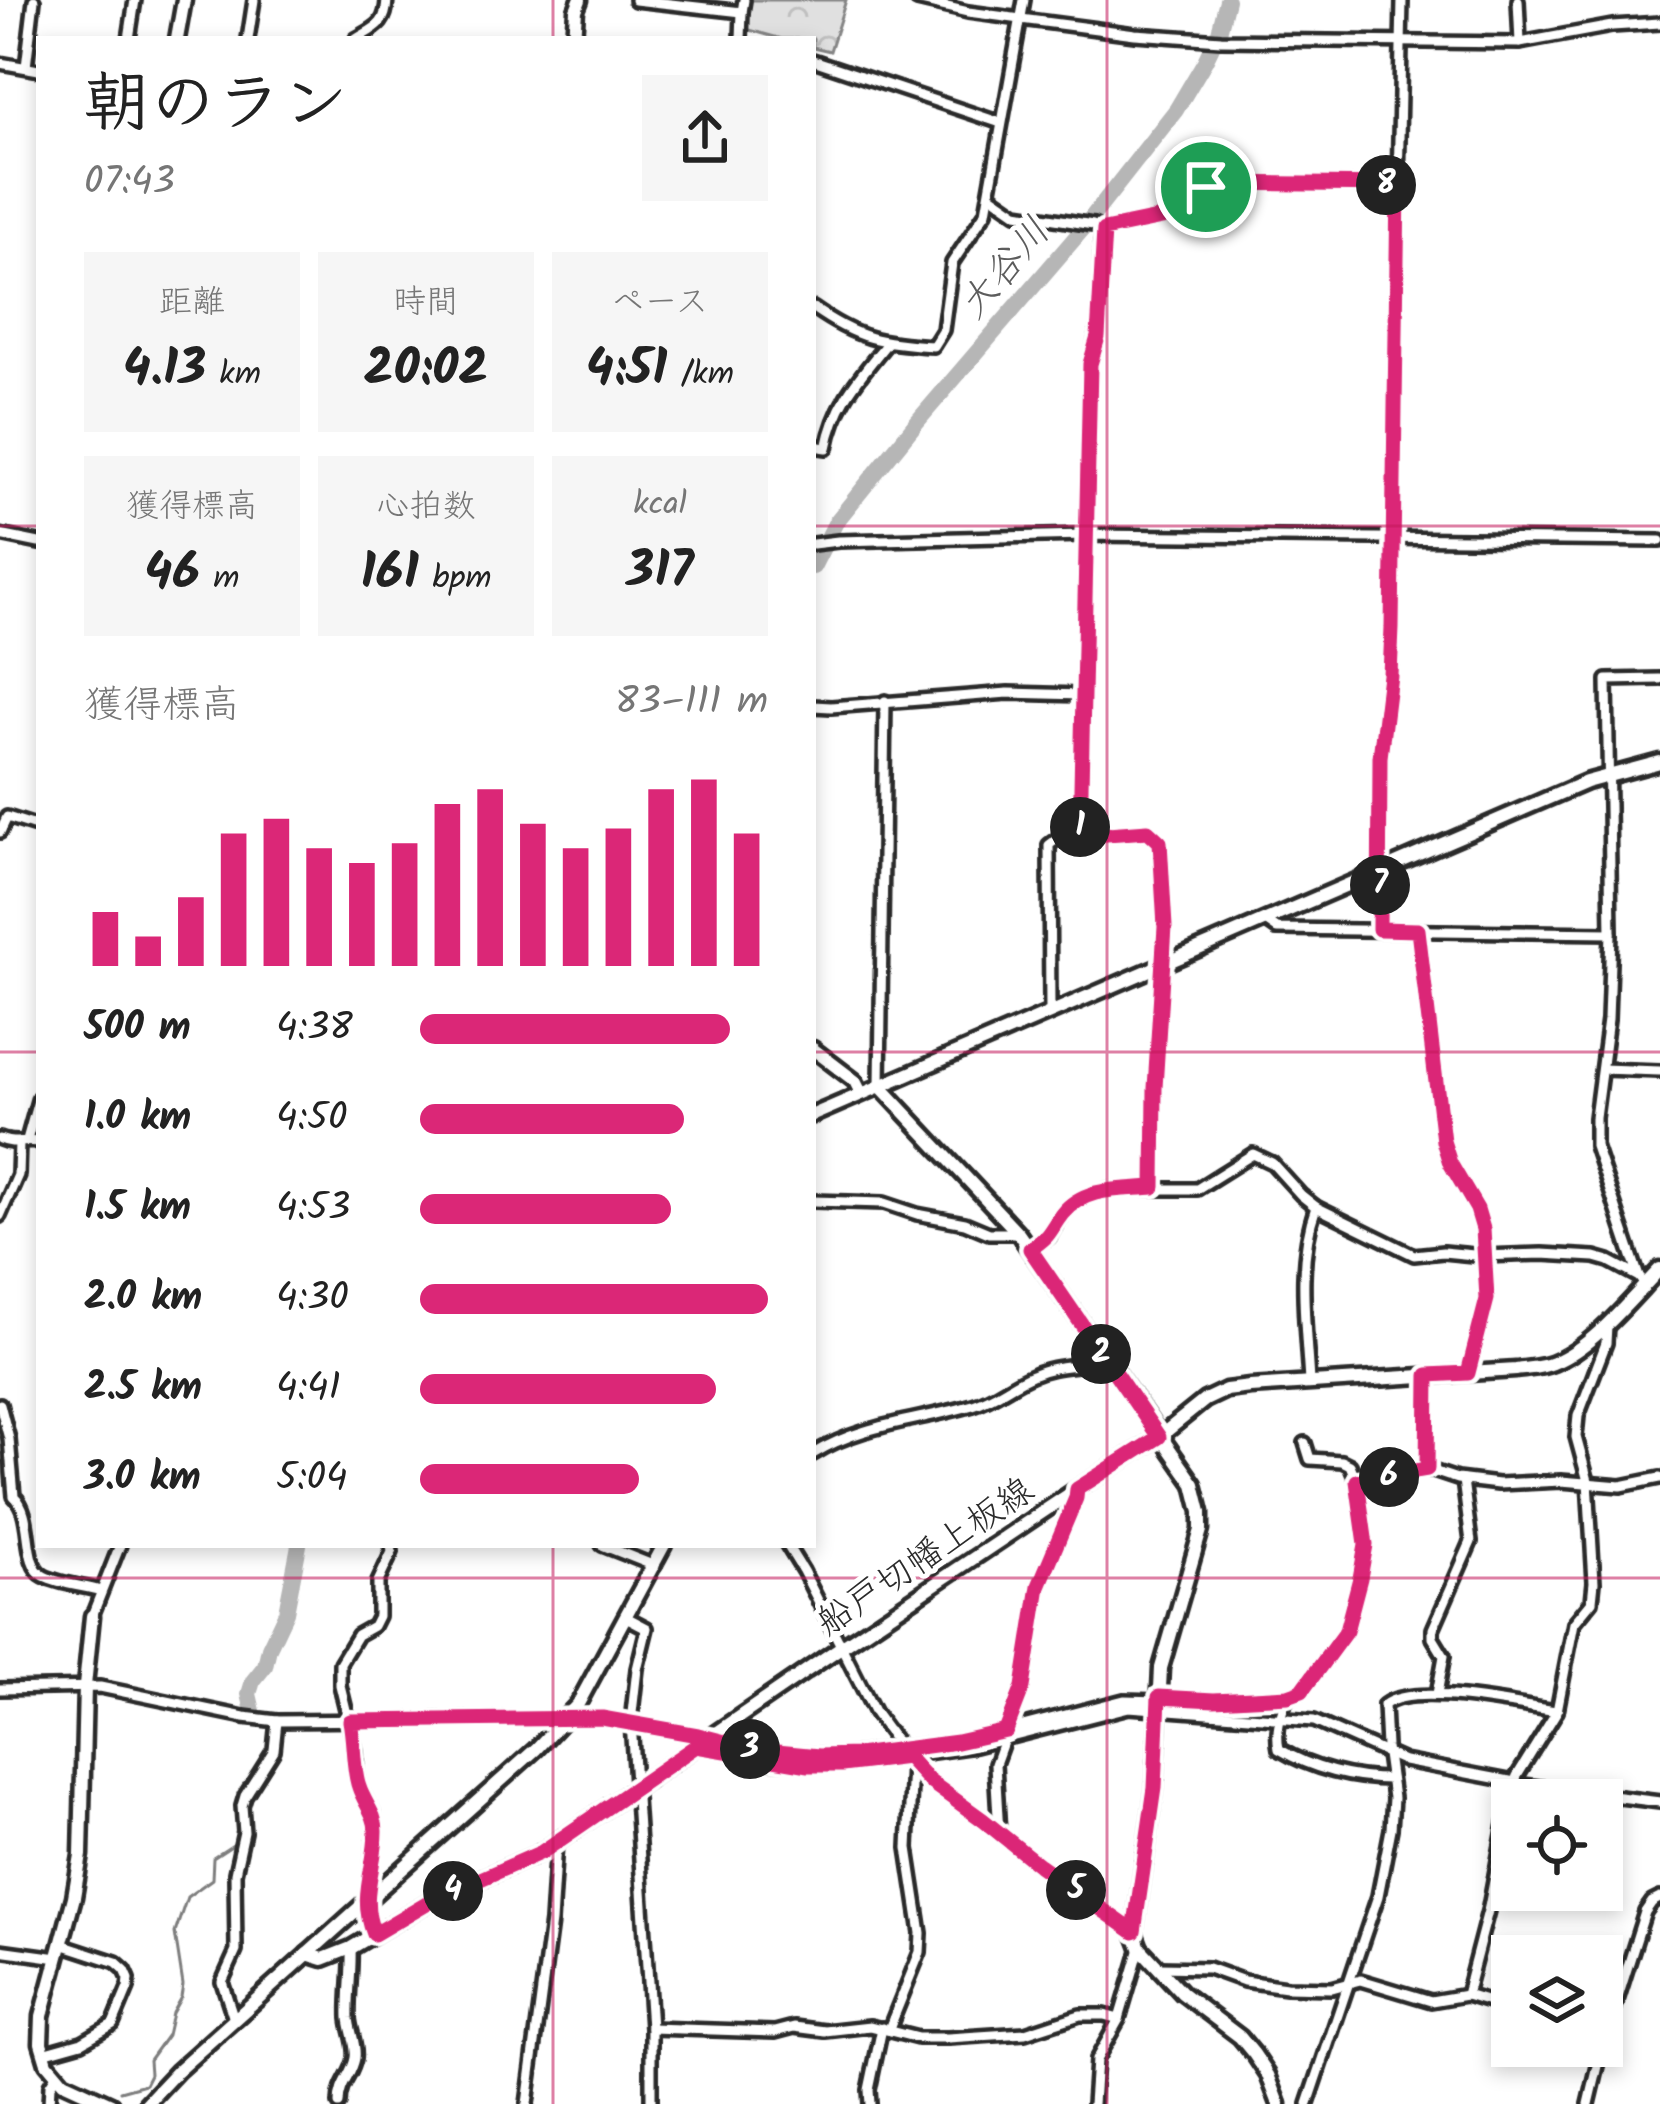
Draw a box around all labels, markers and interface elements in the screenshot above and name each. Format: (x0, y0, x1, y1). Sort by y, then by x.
text: 朝のラン (84, 54, 348, 159)
button: share (642, 75, 768, 201)
pin (1155, 136, 1257, 238)
text: 07:43 (84, 152, 175, 214)
icon: arrive (1173, 154, 1239, 220)
pin: 8 (1356, 155, 1416, 215)
text: 8 (1376, 158, 1396, 211)
water label: 大谷川 (945, 205, 1067, 334)
text: 距離 (159, 277, 225, 330)
text: 時間 (393, 277, 459, 330)
text: ペース (611, 277, 709, 330)
text: 4.13 (123, 330, 206, 411)
text: 20:02 (364, 330, 488, 411)
text: 4:51 (586, 330, 667, 411)
text: km (206, 349, 261, 402)
text: /km (667, 349, 734, 402)
text: kcal (633, 479, 687, 532)
text: 獲得標高 (126, 481, 258, 534)
text: 心拍数 (377, 481, 476, 534)
text: 317 (626, 532, 694, 613)
text: 46 (145, 534, 200, 615)
text: 161 (360, 534, 419, 615)
text: m (200, 553, 239, 606)
text: bpm (419, 553, 492, 606)
text: 83–111 m (615, 672, 768, 734)
text: 獲得標高 (84, 676, 240, 738)
pin: 1 (1050, 797, 1110, 857)
text: 1 (1075, 800, 1085, 853)
pin: 7 (1350, 855, 1410, 915)
text: 7 (1372, 858, 1388, 911)
text: 500 m (84, 998, 191, 1060)
text: 4:38 (276, 998, 353, 1060)
text: 1.0 km (84, 1088, 191, 1150)
text: 4:50 (276, 1088, 348, 1150)
text: 1.5 km (84, 1178, 191, 1240)
text: 4:53 (276, 1178, 350, 1240)
text: 2.0 km (84, 1268, 202, 1330)
text: 4:30 (276, 1268, 349, 1330)
pin: 2 (1071, 1324, 1131, 1384)
text: 2 (1091, 1327, 1111, 1380)
text: 2.5 km (84, 1358, 202, 1420)
text: 4:41 (276, 1358, 341, 1420)
pin: 6 (1359, 1447, 1419, 1507)
text: 3.0 km (84, 1448, 201, 1510)
text: 5:04 (276, 1448, 348, 1510)
text: 6 (1380, 1450, 1398, 1503)
street label: 船戸切幡上板線 (806, 1464, 1046, 1652)
pin: 3 (720, 1719, 780, 1779)
text: 3 (741, 1722, 759, 1775)
map controls (1491, 1779, 1623, 2067)
button: locate (1491, 1779, 1623, 1911)
pin: 5 (1046, 1860, 1106, 1920)
pin: 4 (423, 1861, 483, 1921)
text: 5 (1068, 1863, 1084, 1916)
text: 4 (444, 1864, 462, 1917)
button: layers (1491, 1935, 1623, 2067)

